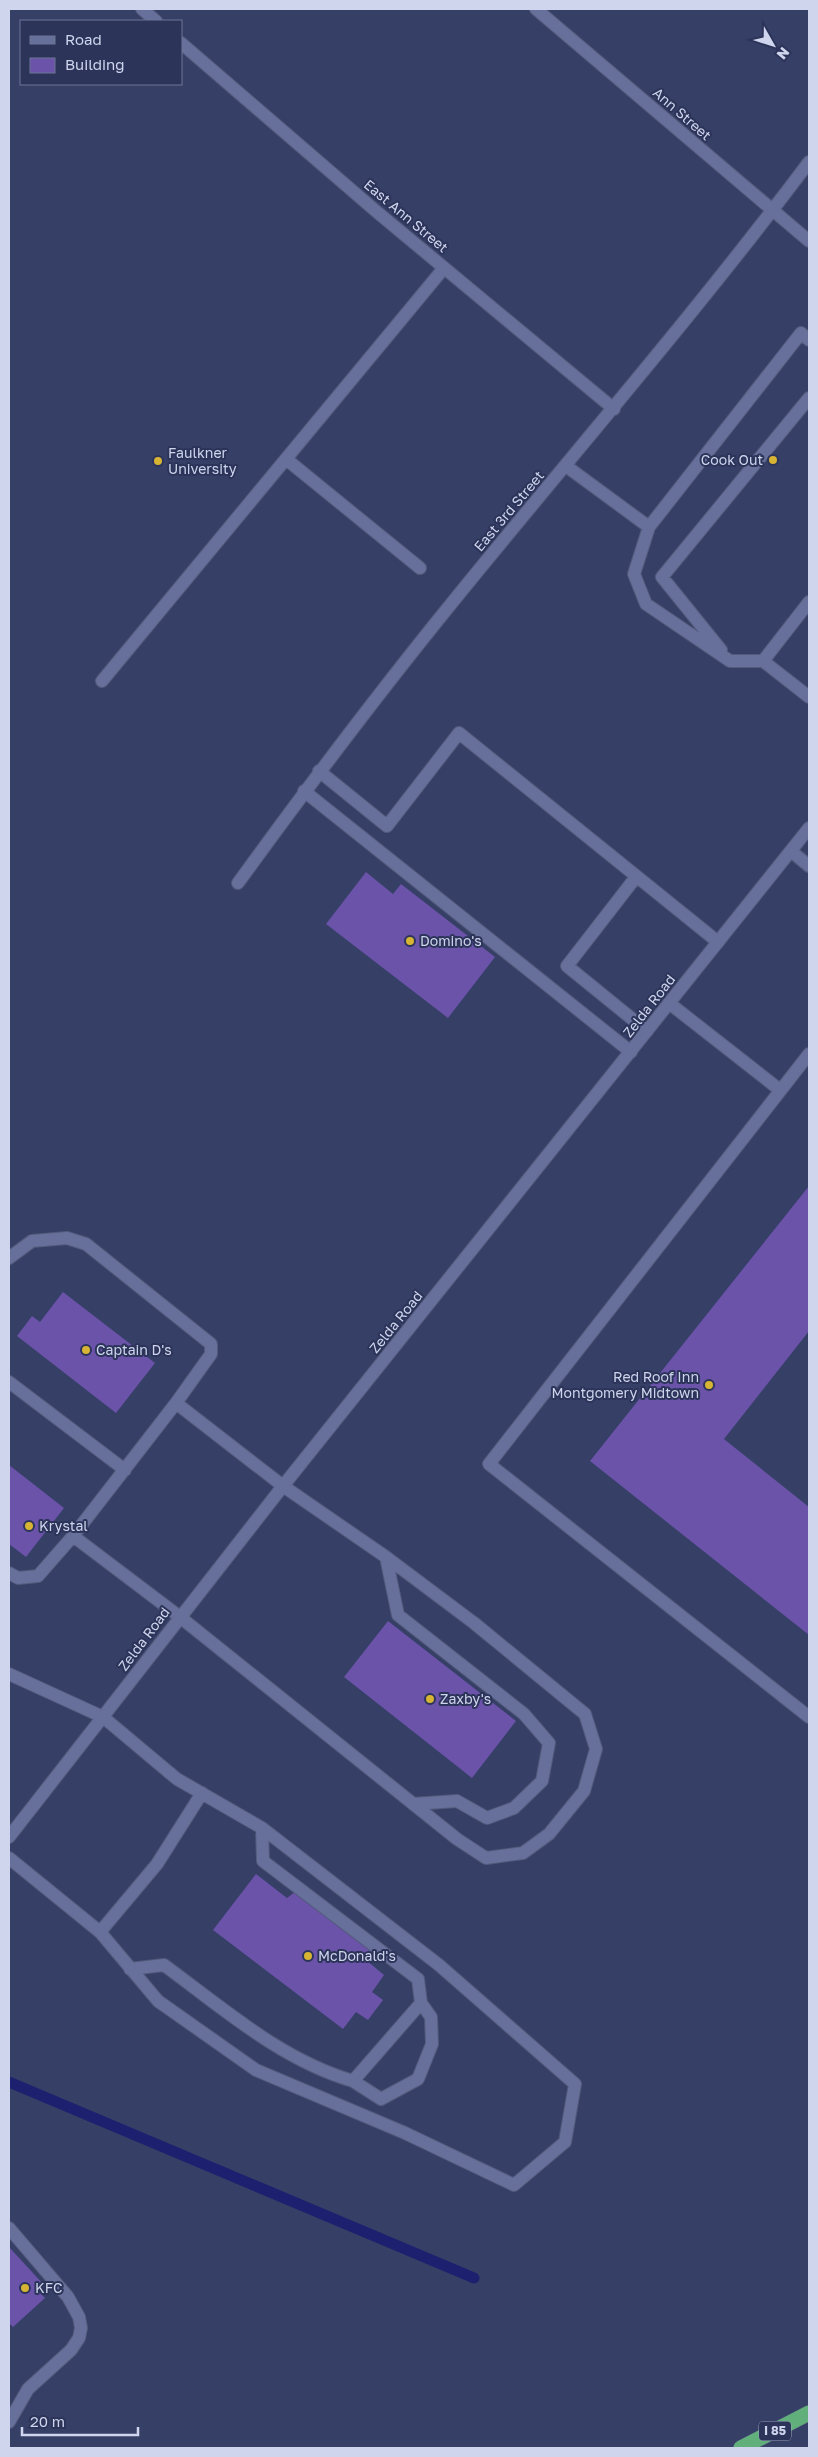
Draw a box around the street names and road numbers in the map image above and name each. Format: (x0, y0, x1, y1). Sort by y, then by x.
street label: Ann Street (650, 84, 715, 144)
street label: East Ann Street (361, 176, 452, 256)
street label: East 3rd Street (470, 467, 547, 554)
street label: Zelda Road (619, 971, 678, 1040)
street label: Zelda Road (365, 1287, 426, 1356)
street label: Zelda Road (114, 1604, 173, 1674)
road number: I 85 (759, 2422, 791, 2440)

